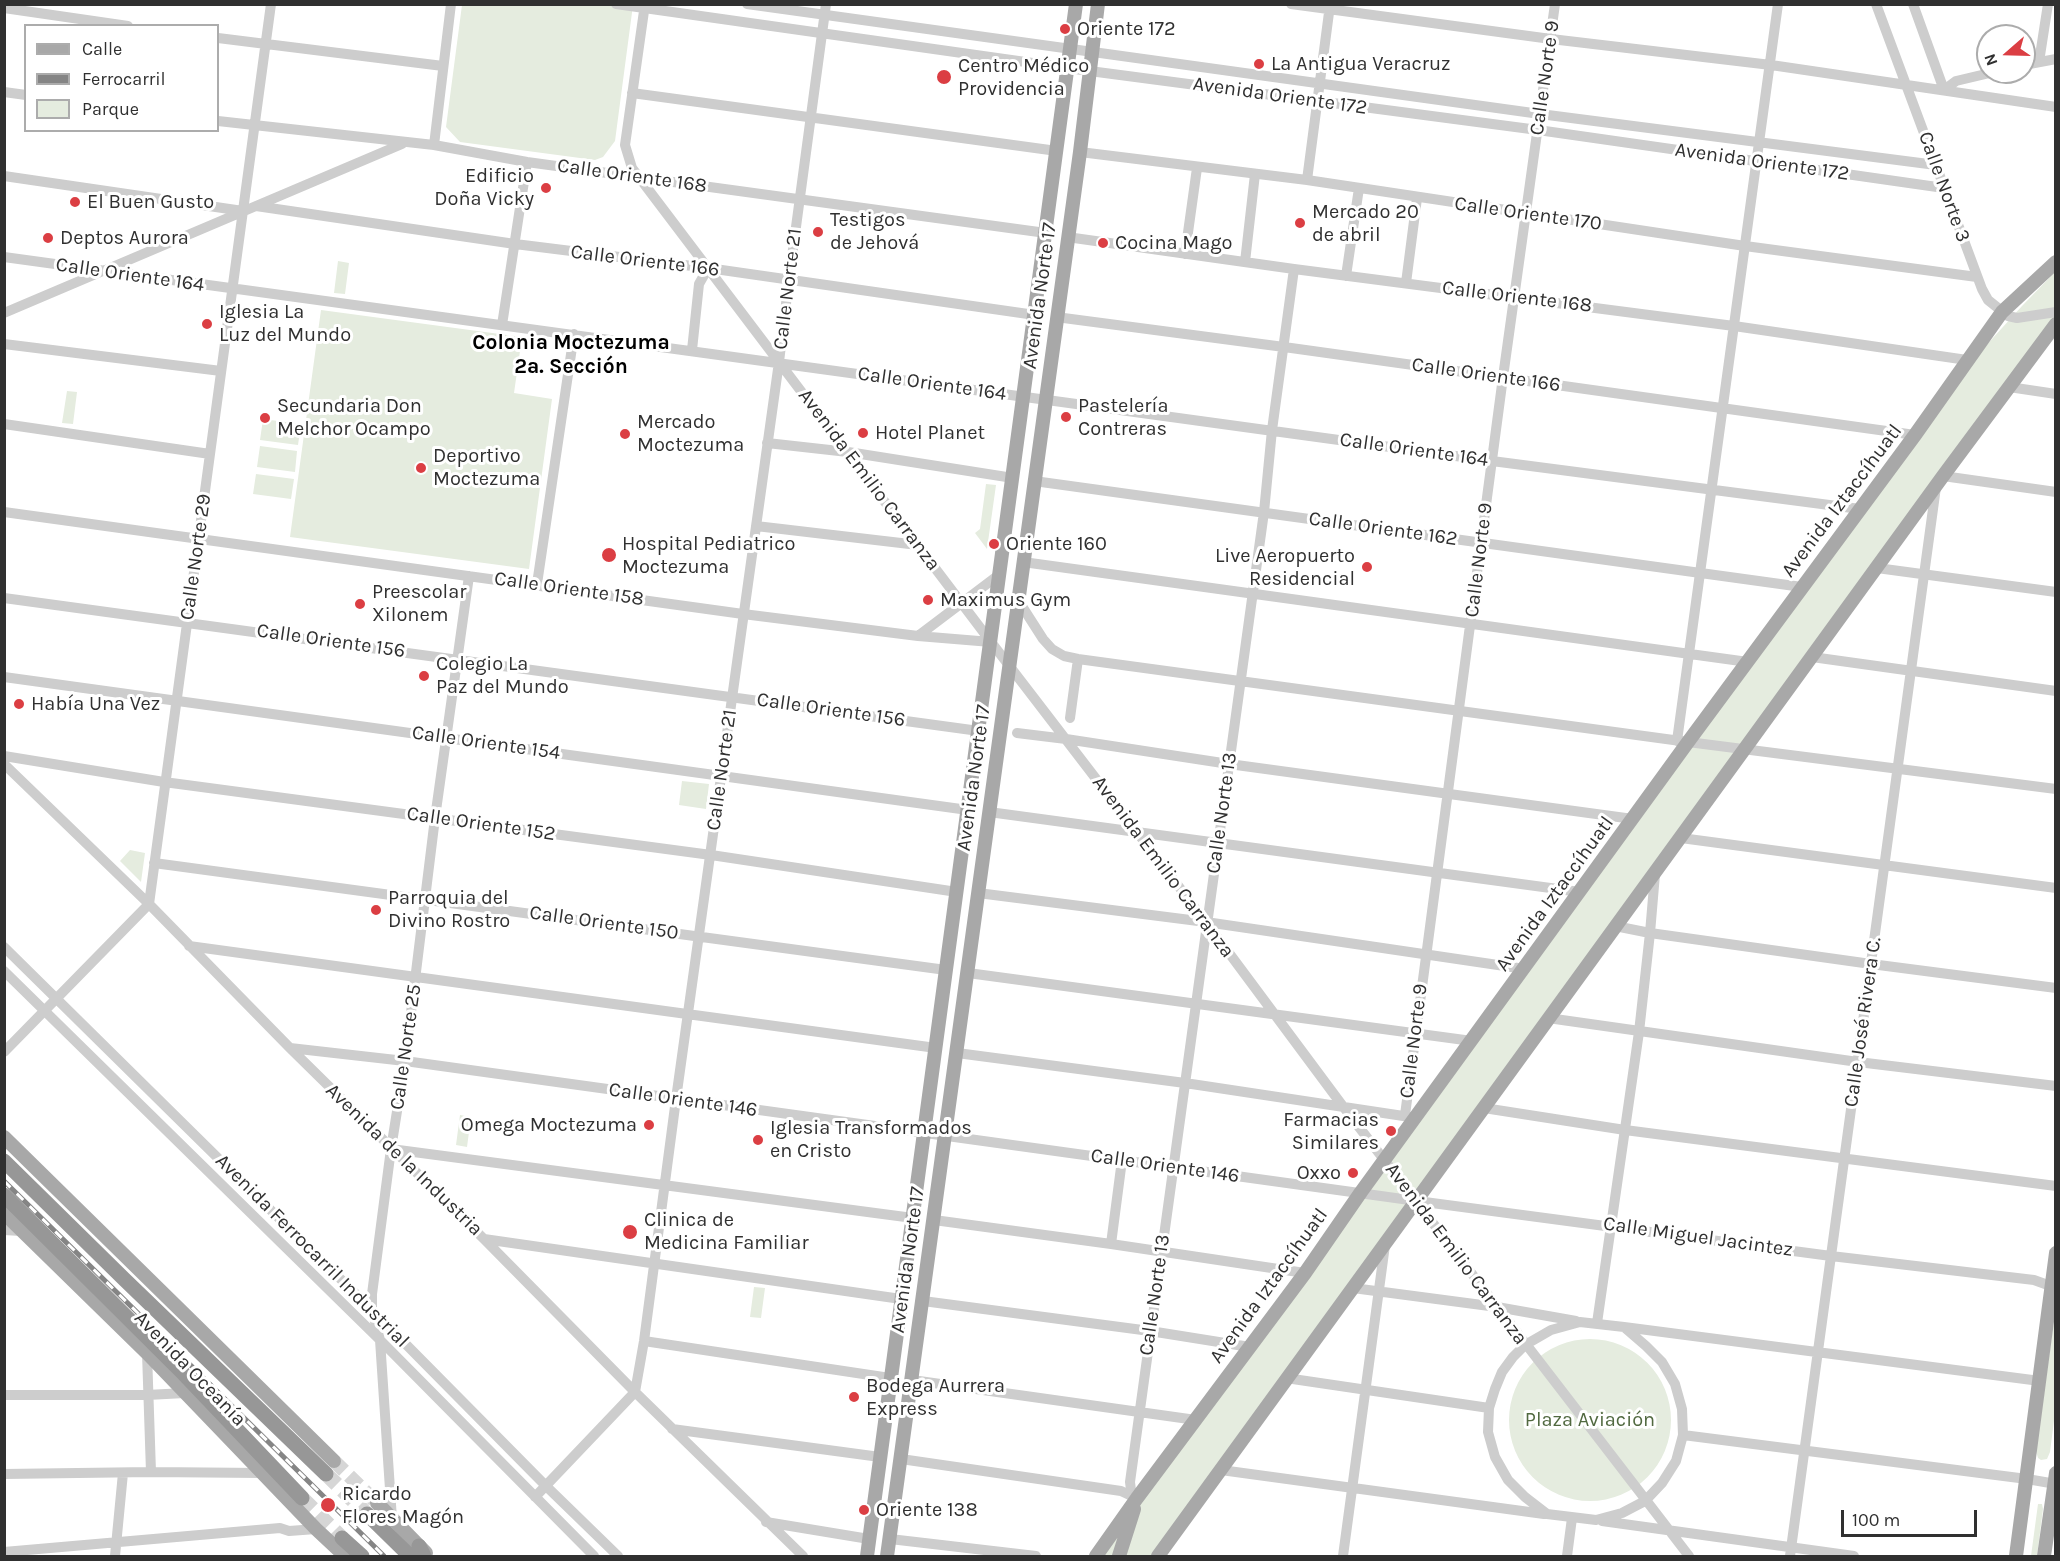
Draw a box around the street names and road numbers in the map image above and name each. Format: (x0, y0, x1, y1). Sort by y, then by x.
street label: Calle Norte 9 (1525, 19, 1565, 137)
street label: Avenida Oriente 172 (1191, 72, 1369, 120)
street label: Calle Norte 3 (1913, 129, 1975, 245)
street label: Avenida Oriente 172 (1673, 138, 1851, 186)
street label: Calle Oriente 168 (556, 154, 708, 198)
street label: Calle Oriente 170 (1453, 192, 1603, 236)
street label: Avenida Norte 17 (1018, 221, 1062, 371)
street label: Calle Norte 21 (769, 227, 807, 351)
street label: Calle Oriente 166 (569, 240, 721, 282)
street label: Calle Oriente 164 (54, 253, 206, 297)
street label: Calle Oriente 168 (1441, 276, 1593, 318)
street label: Calle Oriente 166 (1410, 353, 1562, 397)
street label: Calle Oriente 164 (856, 362, 1008, 406)
street label: Avenida Emilio Carranza (793, 384, 945, 576)
street label: Avenida Iztaccíhuatl (1777, 420, 1907, 582)
street label: Calle Oriente 164 (1338, 428, 1490, 472)
street label: Calle Norte 29 (175, 492, 217, 622)
street label: Calle Norte 9 (1460, 501, 1498, 619)
street label: Calle Oriente 162 (1307, 507, 1459, 551)
street label: Calle Oriente 158 (493, 567, 645, 611)
street label: Calle Oriente 156 (255, 619, 407, 663)
street label: Calle Oriente 156 (755, 688, 907, 732)
street label: Avenida Norte 17 (952, 703, 996, 853)
street label: Calle Norte 21 (702, 708, 742, 832)
street label: Calle Oriente 154 (410, 721, 562, 765)
street label: Calle Norte 13 (1202, 751, 1242, 875)
street label: Avenida Emilio Carranza (1087, 771, 1239, 963)
street label: Calle Oriente 152 (405, 802, 557, 846)
street label: Avenida Iztaccíhuatl (1491, 812, 1619, 976)
street label: Calle Oriente 150 (528, 901, 680, 945)
street label: Calle José Rivera C. (1839, 935, 1887, 1109)
street label: Calle Norte 9 (1395, 982, 1433, 1100)
street label: Calle Norte 25 (385, 983, 427, 1111)
street label: Calle Oriente 146 (607, 1078, 759, 1122)
street label: Avenida de la Industria (320, 1079, 488, 1241)
street label: Calle Oriente 146 (1089, 1144, 1241, 1188)
street label: Avenida Ferrocarril Industrial (210, 1149, 414, 1353)
street label: Avenida Emilio Carranza (1380, 1158, 1532, 1350)
street label: Avenida Norte 17 (886, 1185, 930, 1335)
street label: Avenida Iztaccíhuatl (1205, 1204, 1333, 1368)
street label: Calle Miguel Jacintez (1602, 1212, 1794, 1262)
street label: Calle Norte 13 (1135, 1233, 1175, 1357)
street label: Avenida Oceanía (129, 1307, 251, 1431)

